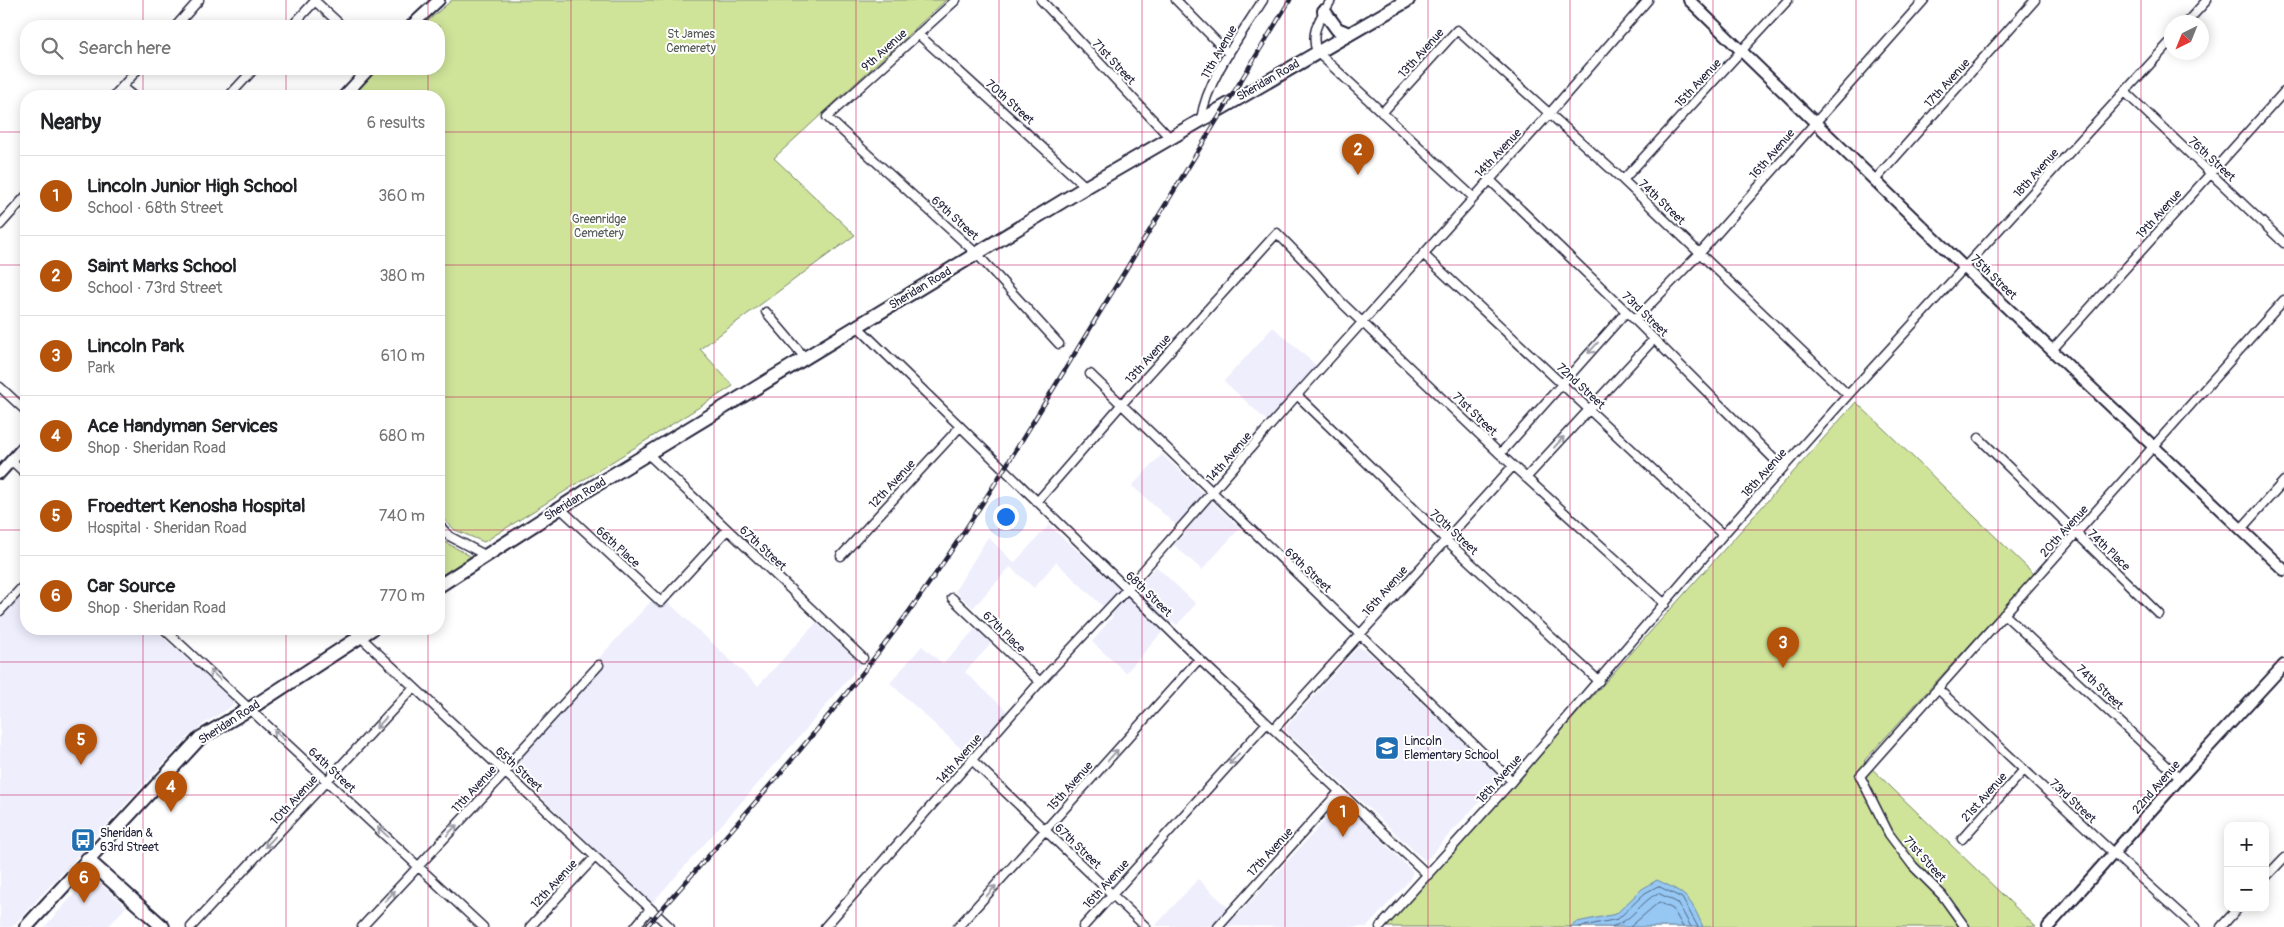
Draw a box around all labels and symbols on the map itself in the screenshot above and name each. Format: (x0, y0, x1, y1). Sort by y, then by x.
north arrow (2164, 15, 2209, 60)
street label: 11th Avenue (1198, 23, 1241, 82)
street label: 13th Avenue (1395, 25, 1448, 81)
street label: 9th Avenue (858, 26, 910, 75)
park label: St James Cemerety (666, 27, 716, 56)
street label: 71st Street (1089, 37, 1138, 88)
street label: Sheridan Road (1234, 56, 1303, 105)
street label: 15th Avenue (1672, 56, 1725, 111)
street label: 17th Avenue (1921, 56, 1973, 111)
street label: 70th Street (982, 77, 1037, 128)
street label: 14th Avenue (1472, 126, 1525, 181)
street label: 16th Avenue (1746, 126, 1798, 183)
pin: 2 (1342, 134, 1374, 175)
street label: 76th Street (2185, 134, 2238, 185)
street label: 18th Avenue (2010, 146, 2062, 201)
street label: 74th Street (1635, 176, 1688, 228)
street label: 19th Avenue (2133, 187, 2185, 242)
street label: 69th Street (928, 193, 982, 244)
park label: Greenridge Cemetery (572, 212, 626, 241)
street label: 75th Street (1967, 252, 2020, 303)
street label: Sheridan Road (886, 264, 954, 313)
street label: 73rd Street (1619, 289, 1671, 340)
street label: 13th Avenue (1122, 331, 1175, 387)
one-way arrow (1588, 341, 1599, 354)
street label: 72nd Street (1553, 360, 1608, 413)
street label: 71st Street (1449, 389, 1500, 439)
street label: 14th Avenue (1204, 429, 1255, 485)
one-way arrow (1553, 436, 1565, 449)
street label: 18th Avenue (1738, 446, 1790, 501)
street label: 12th Avenue (866, 457, 919, 512)
street label: Sheridan Road (541, 474, 609, 524)
street label: 20th Avenue (2037, 502, 2092, 560)
your location (993, 504, 1019, 530)
street label: 70th Street (1427, 506, 1481, 558)
street label: 67th Street (736, 523, 789, 574)
street label: 66th Place (593, 524, 643, 571)
street label: 74th Place (2084, 526, 2133, 574)
street label: 69th Street (1281, 545, 1334, 596)
street label: 16th Avenue (1359, 563, 1411, 620)
street label: 68th Street (1122, 569, 1175, 620)
street label: 67th Place (979, 608, 1028, 656)
pin: 3 (1767, 627, 1799, 668)
street label: 74th Street (2073, 662, 2126, 713)
one-way arrow (209, 669, 221, 681)
street label: Sheridan Road (196, 697, 263, 748)
one-way arrow (375, 716, 387, 729)
pin: 5 (65, 724, 97, 765)
one-way arrow (273, 729, 286, 741)
street label: 14th Avenue (934, 731, 985, 787)
place label: Lincoln Elementary School (1404, 734, 1499, 763)
school or university icon: Lincoln Elementary School (1374, 735, 1400, 761)
street label: 65th Street (492, 744, 546, 795)
street label: 64th Street (305, 745, 359, 796)
one-way arrow (1107, 748, 1119, 761)
street label: 18th Avenue (1473, 752, 1525, 807)
one-way arrow (1228, 753, 1240, 766)
street label: 22nd Avenue (2129, 758, 2184, 817)
street label: 15th Avenue (1044, 759, 1096, 814)
street label: 11th Avenue (449, 762, 500, 816)
street label: 21st Avenue (1958, 770, 2010, 825)
pin: 4 (155, 771, 187, 812)
street label: 10th Avenue (267, 772, 321, 828)
street label: 73rd Street (2046, 776, 2099, 827)
pin: 1 (1327, 796, 1359, 837)
street label: 67th Street (1051, 821, 1104, 872)
one-way arrow (446, 824, 458, 836)
street label: 17th Avenue (1244, 825, 1296, 880)
place label: Sheridan & 63rd Street (100, 826, 159, 855)
one-way arrow (376, 826, 389, 838)
bus stop icon: Sheridan & 63rd Street (70, 827, 96, 853)
street label: 71st Street (1900, 833, 1949, 885)
one-way arrow (264, 836, 276, 849)
street label: 16th Avenue (1080, 856, 1133, 912)
street label: 12th Avenue (528, 857, 581, 912)
pin: 6 (68, 862, 100, 903)
one-way arrow (985, 884, 997, 897)
one-way arrow (384, 890, 396, 903)

